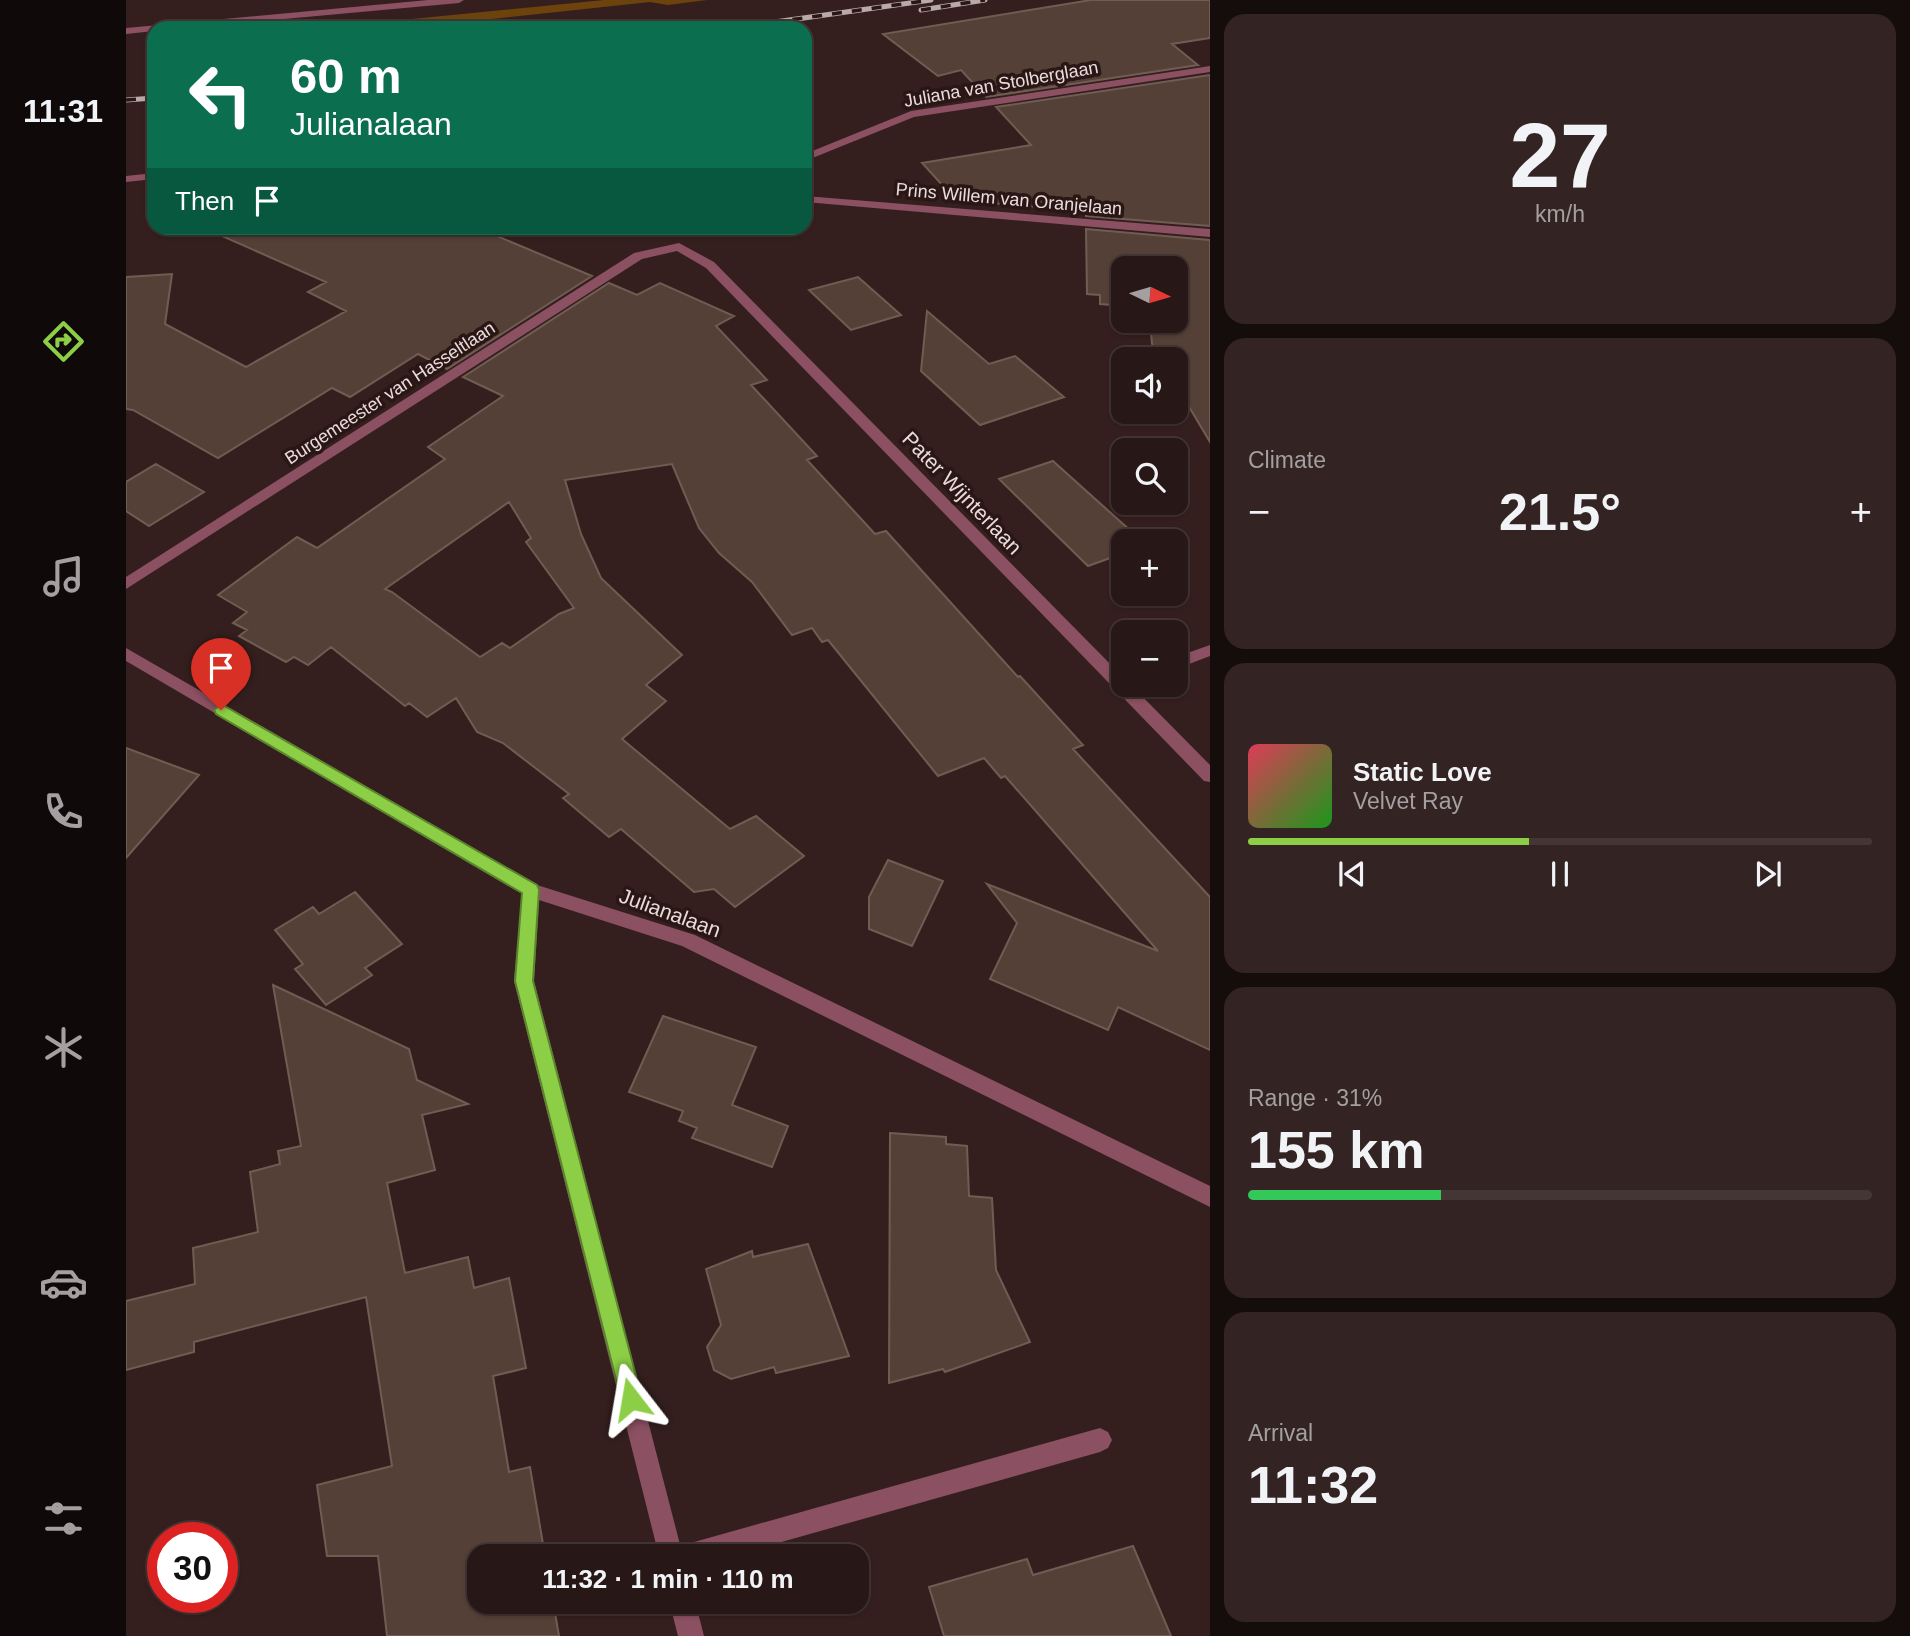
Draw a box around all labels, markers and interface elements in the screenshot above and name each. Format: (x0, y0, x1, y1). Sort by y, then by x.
icon: left (175, 49, 266, 140)
text: 60 m (290, 49, 402, 103)
street label: Juliana van Stolberglaan (902, 57, 1100, 111)
text: 11:31 (23, 93, 103, 129)
text: 27 (1509, 105, 1611, 206)
text: Julianalaan (290, 106, 452, 142)
street label: Prins Willem van Oranjelaan (895, 179, 1123, 219)
icon: arrive (248, 182, 286, 220)
text: Then (175, 186, 234, 216)
text: km/h (1535, 201, 1585, 227)
north arrow (1111, 256, 1188, 332)
map controls (1111, 256, 1188, 697)
icon: directions (39, 317, 88, 366)
street label: Burgemeester van Hasseltlaan (281, 318, 499, 468)
button: sound (1111, 347, 1188, 424)
street label: Pater Wijnterlaan (898, 427, 1027, 559)
button: search (1111, 438, 1188, 515)
text: Climate (1248, 447, 1326, 473)
text: 21.5° (1499, 483, 1621, 541)
text: − (1248, 491, 1270, 533)
text: + (1850, 491, 1872, 533)
button: + (1111, 529, 1188, 606)
icon: music (39, 552, 88, 601)
button: − (1111, 620, 1188, 697)
pin (191, 638, 251, 710)
icon: arrive (202, 649, 240, 687)
text: Static Love (1353, 757, 1492, 787)
icon: phone (39, 787, 88, 836)
text: Velvet Ray (1353, 788, 1463, 814)
icon: previous (1333, 855, 1371, 893)
icon: pause (1541, 855, 1579, 893)
icon: next (1749, 855, 1787, 893)
street label: Julianalaan (616, 884, 724, 942)
icon: climate (39, 1023, 88, 1072)
text: Range · 31% (1248, 1085, 1382, 1111)
text: 155 km (1248, 1121, 1424, 1179)
icon: car (39, 1258, 88, 1307)
position arrow (594, 1362, 668, 1436)
text: Arrival (1248, 1420, 1313, 1446)
text: 11:32 (1248, 1456, 1378, 1514)
icon: filters (39, 1494, 88, 1543)
speed limit sign: 30 (147, 1522, 238, 1613)
text: 11:32 · 1 min · 110 m (542, 1564, 794, 1594)

